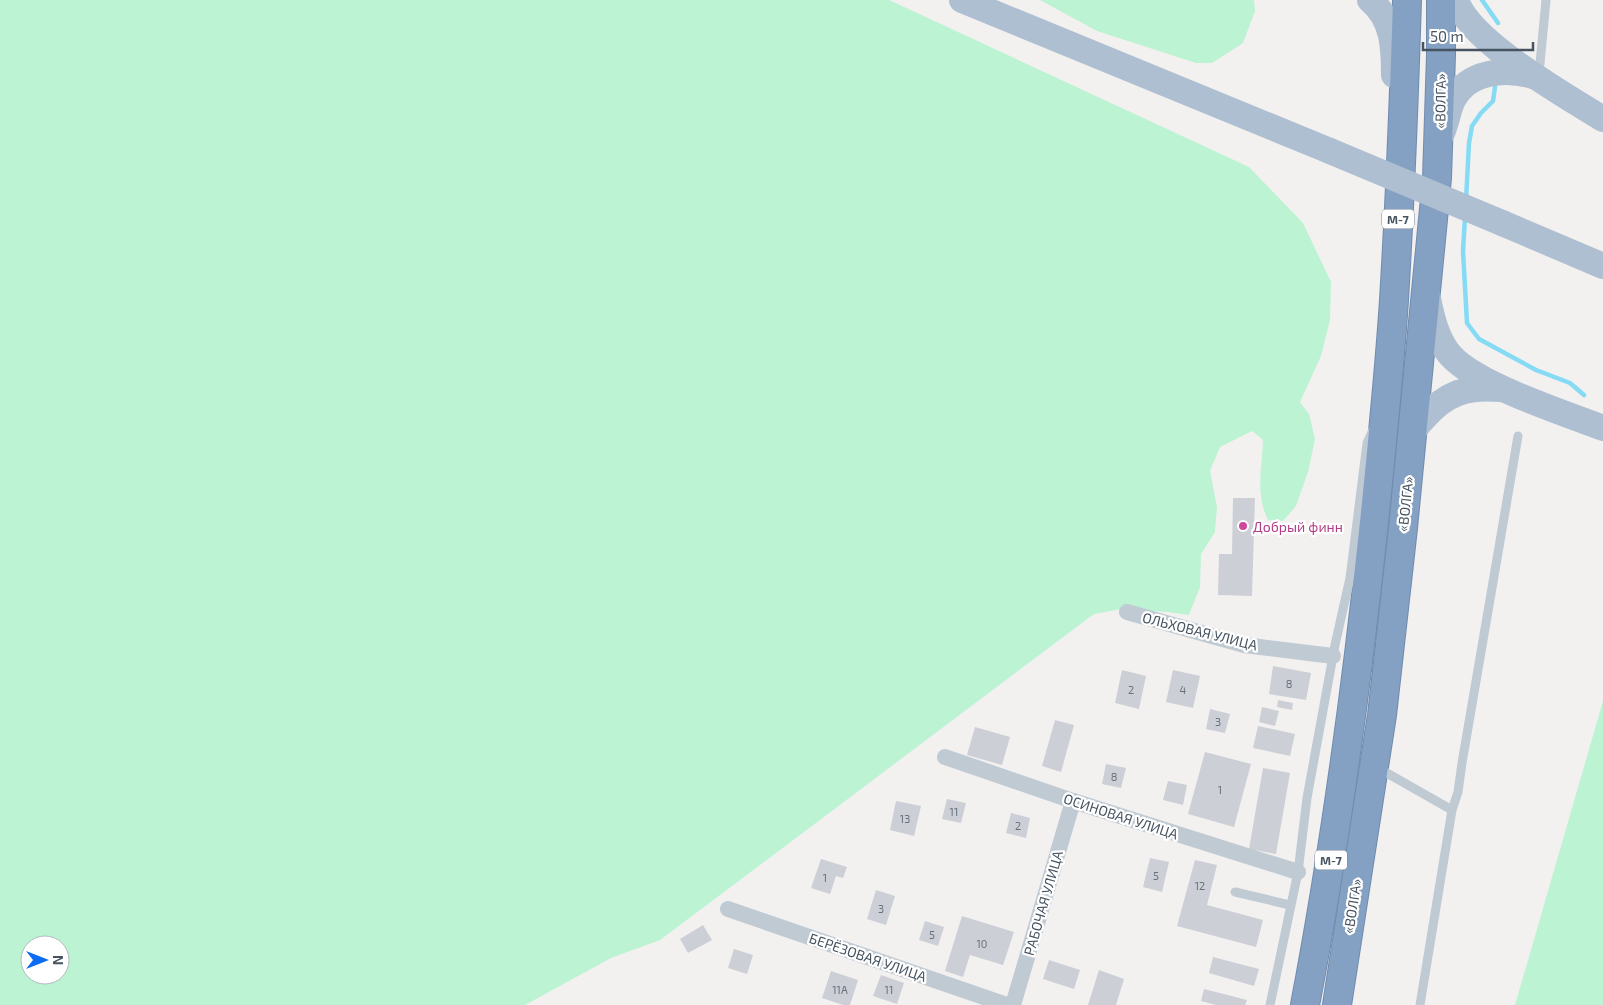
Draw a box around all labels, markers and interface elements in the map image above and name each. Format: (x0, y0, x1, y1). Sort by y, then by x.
scale bar (1423, 20, 1533, 52)
text: 50 m (1430, 27, 1464, 45)
street label: «ВОЛГА» (1431, 73, 1449, 129)
road number: М-7 (1382, 210, 1414, 228)
street label: «ВОЛГА» (1394, 475, 1416, 532)
place label: Добрый финн (1253, 518, 1343, 535)
marker: Добрый финн (1237, 520, 1249, 532)
street label: ОЛЬХОВАЯ УЛИЦА (1141, 608, 1259, 654)
house number: 8 (1286, 677, 1292, 690)
house number: 2 (1128, 683, 1134, 696)
house number: 4 (1180, 683, 1187, 696)
house number: 3 (1215, 715, 1221, 728)
house number: 8 (1111, 770, 1117, 783)
house number: 1 (1218, 783, 1222, 796)
street label: ОСИНОВАЯ УЛИЦА (1062, 789, 1181, 843)
house number: 11 (950, 805, 958, 818)
house number: 13 (900, 812, 910, 825)
house number: 2 (1015, 819, 1021, 832)
street label: РАБОЧАЯ УЛИЦА (1020, 848, 1066, 957)
road number: М-7 (1315, 850, 1347, 870)
house number: 5 (1153, 869, 1159, 882)
house number: 1 (823, 871, 827, 884)
street label: «ВОЛГА» (1339, 877, 1365, 935)
house number: 12 (1195, 879, 1205, 892)
house number: 3 (878, 902, 884, 915)
house number: 5 (929, 928, 935, 941)
street label: БЕРЁЗОВАЯ УЛИЦА (807, 929, 929, 985)
north arrow (20, 935, 70, 985)
house number: 10 (976, 937, 988, 950)
text: N (50, 955, 67, 965)
house number: 11А (832, 983, 848, 996)
house number: 11 (885, 983, 893, 996)

